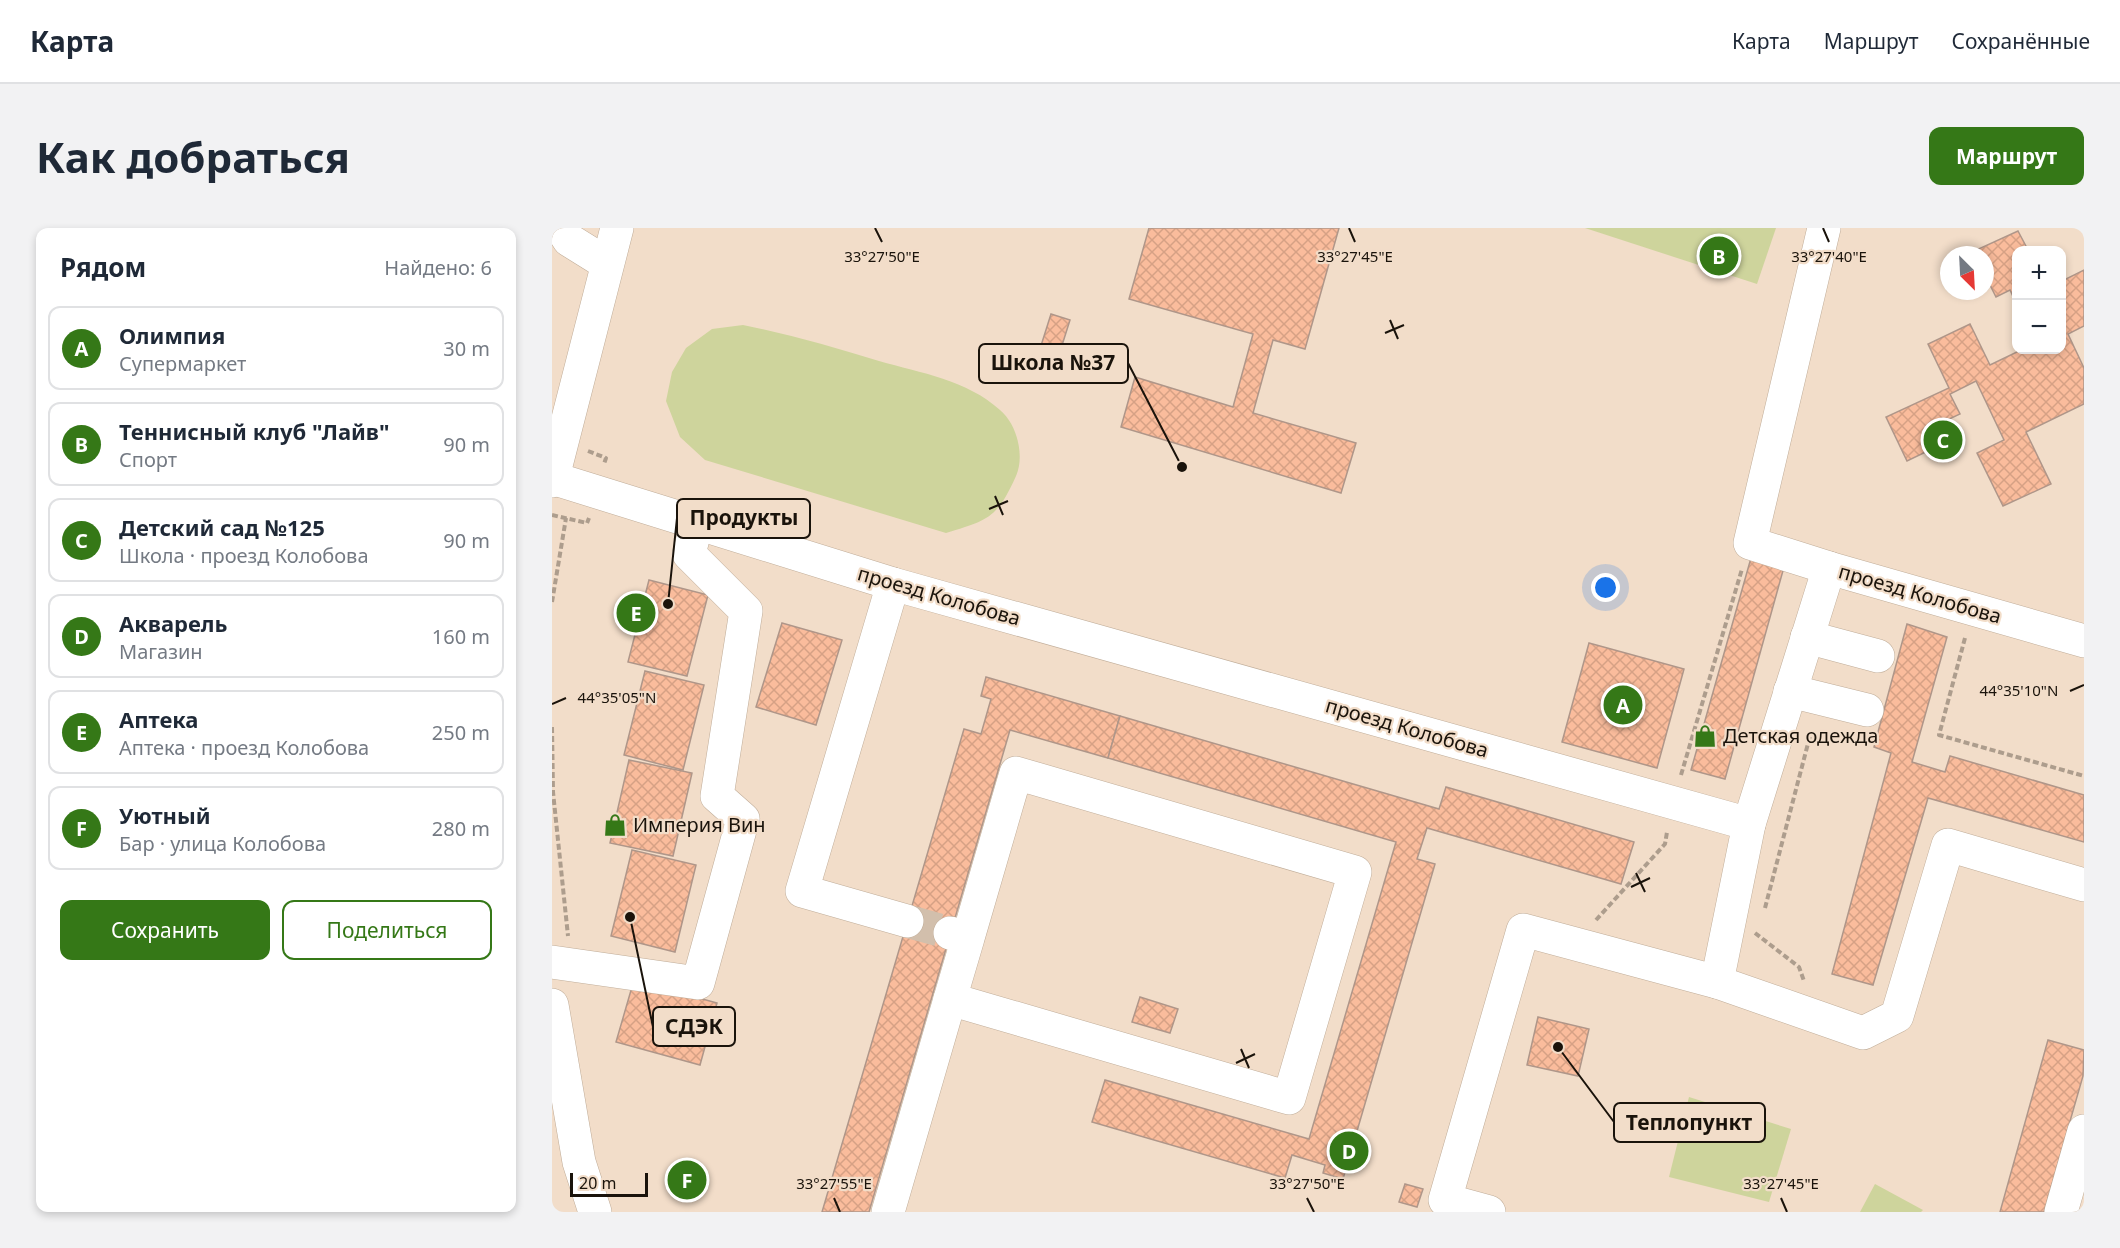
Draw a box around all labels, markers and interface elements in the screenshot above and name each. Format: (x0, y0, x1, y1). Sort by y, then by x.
text: Карта (30, 22, 114, 60)
text: Карта (1732, 27, 1791, 55)
text: Маршрут (1824, 27, 1919, 55)
text: Сохранённые (1952, 27, 2090, 55)
button: Маршрут (1929, 127, 2084, 185)
text: Как добраться (36, 128, 350, 185)
pin: B (1700, 234, 1738, 279)
text: 33°27'50"E (844, 246, 920, 266)
text: 33°27'45"E (1317, 246, 1393, 266)
text: 33°27'40"E (1791, 246, 1867, 266)
north arrow (1940, 246, 1994, 300)
map controls (2012, 246, 2066, 354)
button: + (2012, 246, 2066, 300)
text: Рядом (60, 249, 146, 285)
text: Найдено: 6 (384, 254, 492, 281)
button: − (2012, 300, 2066, 354)
text: Олимпия (119, 320, 225, 350)
text: A (75, 335, 88, 362)
text: 30 m (443, 335, 490, 362)
callout: Школа №37 (979, 344, 1128, 383)
text: Школа №37 (991, 348, 1115, 376)
text: Супермаркет (119, 350, 246, 377)
text: Теннисный клуб "Лайв" (119, 416, 390, 446)
pin: C (1924, 418, 1962, 462)
text: B (75, 431, 88, 458)
text: 90 m (443, 431, 490, 458)
text: Спорт (119, 446, 177, 473)
callout: Продукты (677, 499, 810, 538)
text: Продукты (689, 503, 799, 531)
text: Детский сад №125 (119, 512, 325, 542)
text: C (75, 527, 88, 554)
text: 90 m (443, 527, 490, 554)
text: Школа · проезд Колобова (119, 542, 369, 569)
street label: проезд Колобова (1836, 557, 2005, 630)
street label: проезд Колобова (855, 559, 1024, 632)
your location (1591, 573, 1620, 602)
pin: E (616, 590, 656, 636)
text: Акварель (119, 608, 228, 638)
text: D (74, 623, 89, 650)
text: 160 m (432, 623, 490, 650)
text: Магазин (119, 638, 203, 665)
text: 44°35'10"N (1980, 680, 2058, 700)
pin: A (1604, 682, 1642, 728)
text: 44°35'05"N (578, 687, 656, 707)
street label: проезд Колобова (1323, 691, 1492, 764)
text: Аптека (119, 704, 199, 734)
text: E (76, 719, 87, 746)
text: 250 m (432, 719, 490, 746)
place label: Детская одежда (1723, 722, 1878, 749)
shop icon: Детская одежда (1692, 723, 1718, 749)
text: Аптека · проезд Колобова (119, 734, 369, 761)
text: Уютный (119, 800, 211, 830)
place label: Империя Вин (633, 811, 766, 838)
shop icon: Империя Вин (602, 812, 628, 838)
text: F (76, 815, 87, 842)
text: 280 m (432, 815, 490, 842)
text: Бар · улица Колобова (119, 830, 326, 857)
button: Сохранить (60, 900, 270, 960)
button: Поделиться (282, 900, 492, 960)
callout: СДЭК (653, 1007, 735, 1046)
text: СДЭК (665, 1012, 724, 1040)
callout: Теплопункт (1614, 1103, 1765, 1142)
text: Теплопункт (1626, 1108, 1753, 1136)
pin: D (1330, 1128, 1368, 1174)
pin: F (668, 1158, 706, 1202)
scale bar (570, 1170, 648, 1198)
text: 20 m (579, 1172, 616, 1194)
text: 33°27'55"E (796, 1173, 872, 1193)
text: 33°27'50"E (1269, 1173, 1345, 1193)
text: 33°27'45"E (1743, 1173, 1819, 1193)

